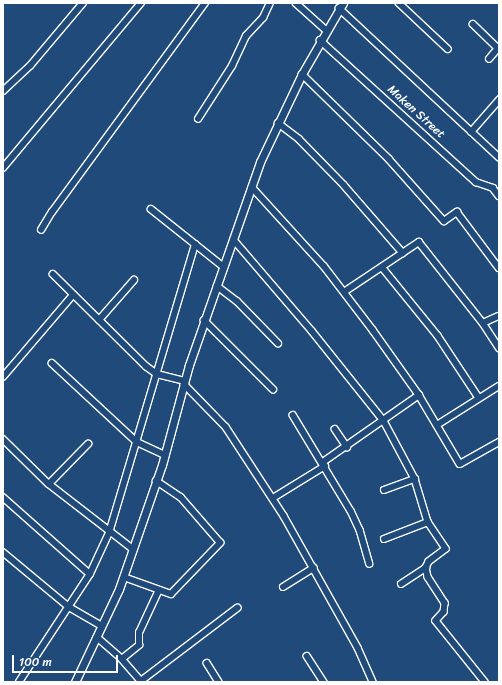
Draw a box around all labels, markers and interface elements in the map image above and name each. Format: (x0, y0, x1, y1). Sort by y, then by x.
street label: Maken Street (384, 82, 448, 142)
scale bar (14, 647, 120, 673)
text: 100 m (19, 651, 52, 673)

